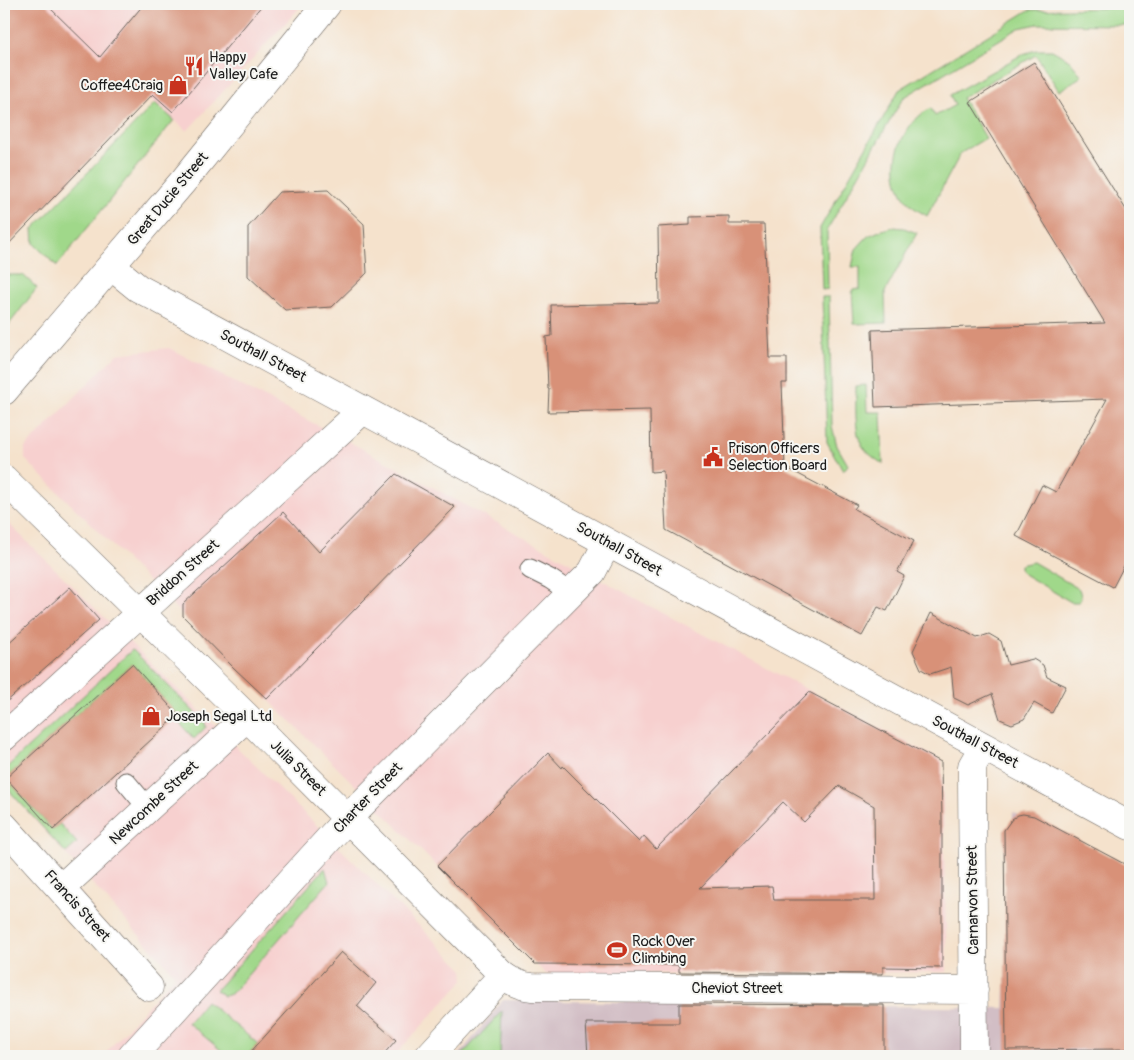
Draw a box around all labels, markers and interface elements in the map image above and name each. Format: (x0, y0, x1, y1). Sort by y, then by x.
place label: Happy Valley Cafe (209, 48, 279, 84)
restaurant icon: Happy Valley Cafe (183, 55, 205, 77)
shop icon: Coffee4Craig (167, 74, 189, 96)
place label: Coffee4Craig (81, 76, 163, 95)
street label: Great Ducie Street (123, 148, 213, 250)
street label: Southall Street (216, 325, 310, 387)
place label: Prison Officers Selection Board (728, 439, 827, 475)
public building icon: Prison Officers Selection Board (702, 446, 724, 468)
street label: Southall Street (573, 518, 666, 581)
street label: Briddon Street (143, 535, 224, 611)
shop icon: Joseph Segal Ltd (140, 705, 162, 727)
place label: Joseph Segal Ltd (166, 707, 272, 726)
street label: Southall Street (928, 711, 1022, 773)
street label: Julia Street (266, 736, 331, 801)
street label: Newcombe Street (106, 756, 203, 849)
street label: Charter Street (329, 758, 407, 837)
street label: Carnarvon Street (963, 844, 983, 955)
street label: Francis Street (40, 866, 115, 947)
place label: Rock Over Climbing (632, 932, 696, 968)
sports icon: Rock Over Climbing (606, 939, 628, 961)
street label: Cheviot Street (691, 979, 784, 998)

